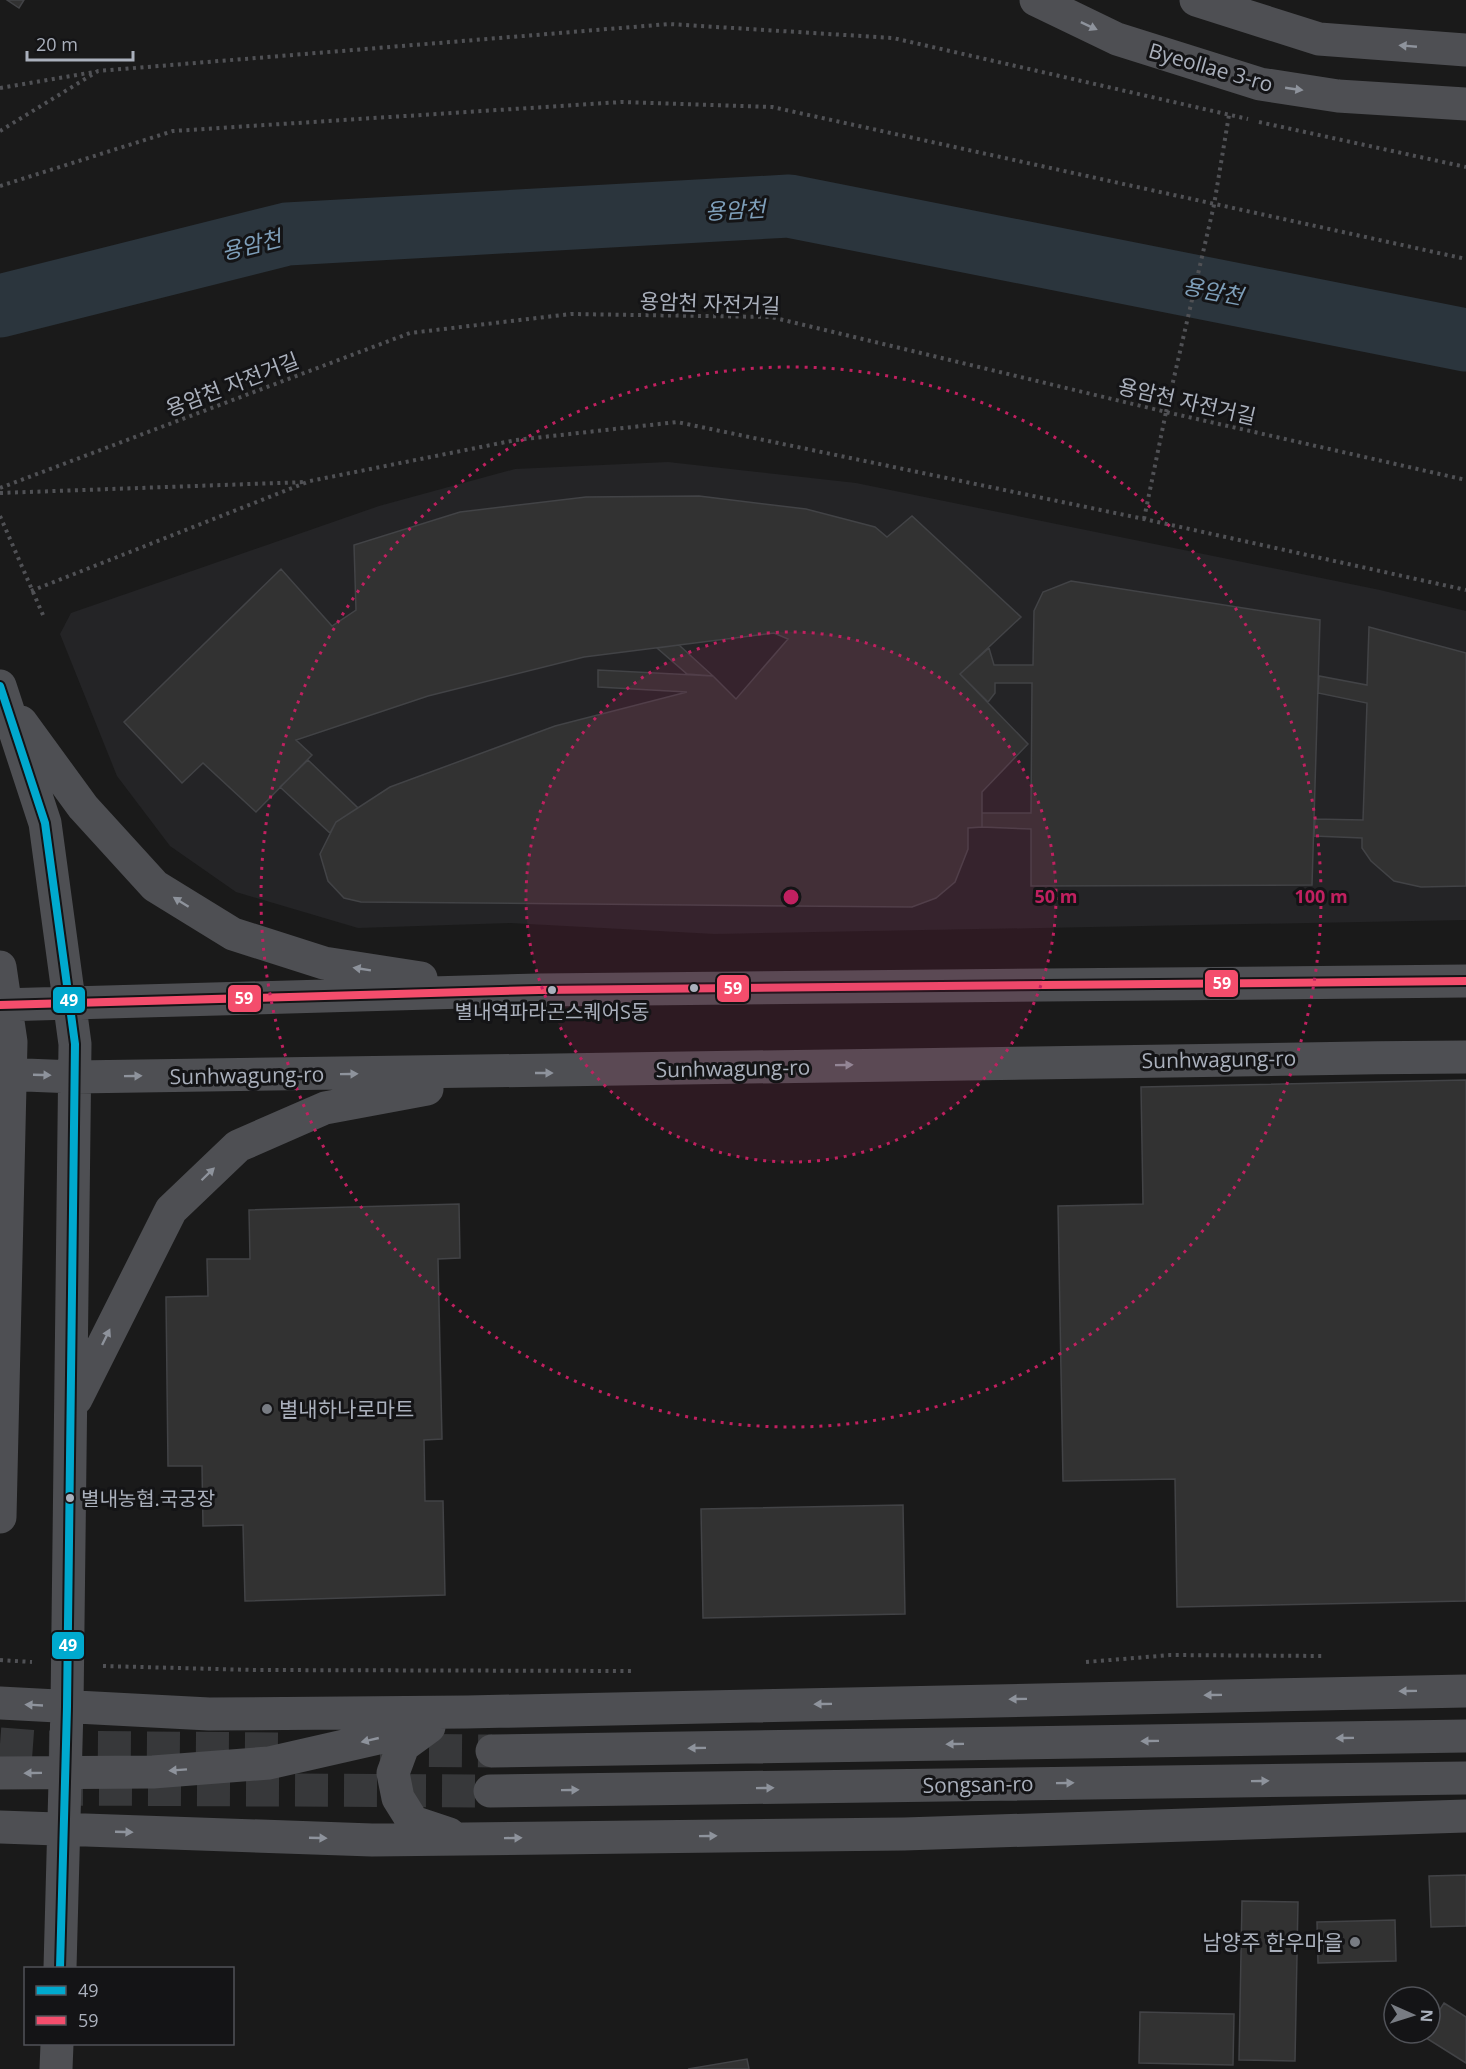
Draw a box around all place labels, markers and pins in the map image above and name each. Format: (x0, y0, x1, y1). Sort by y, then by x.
centre of rings (781, 887, 801, 907)
unlabelled marker (688, 982, 700, 994)
marker: 별내역파라곤스퀘어S동 (546, 984, 558, 996)
place label: 별내역파라곤스퀘어S동 (455, 998, 649, 1025)
place label: 별내하나로마트 (279, 1395, 414, 1423)
marker: 별내하나로마트 (260, 1402, 274, 1416)
place label: 별내농협.국궁장 (81, 1485, 215, 1512)
marker: 별내농협.국궁장 (64, 1492, 76, 1504)
place label: 남양주 한우마을 (1202, 1928, 1343, 1956)
marker: 남양주 한우마을 (1348, 1935, 1362, 1949)

